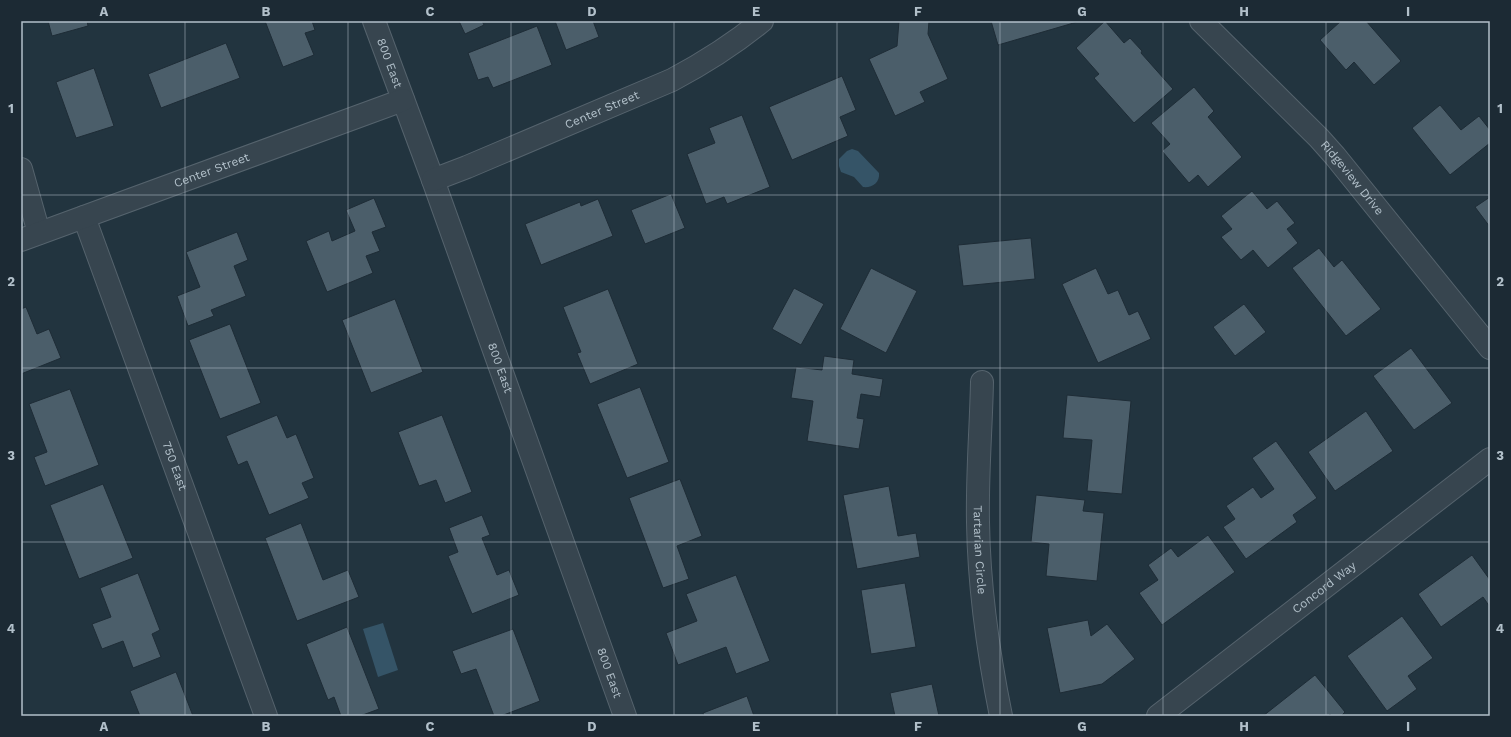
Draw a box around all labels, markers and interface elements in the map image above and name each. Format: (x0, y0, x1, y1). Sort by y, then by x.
text: A (100, 4, 109, 19)
text: B (262, 4, 271, 19)
text: C (426, 4, 435, 19)
text: D (587, 4, 597, 19)
text: E (752, 4, 760, 19)
text: F (914, 4, 922, 19)
text: G (1077, 4, 1087, 19)
text: H (1239, 4, 1249, 19)
text: I (1406, 4, 1410, 19)
street label: 800 East (374, 36, 405, 90)
street label: Center Street (563, 88, 641, 132)
text: 1 (8, 101, 14, 116)
text: 1 (1497, 101, 1503, 116)
street label: Ridgeview Drive (1318, 138, 1387, 218)
street label: Center Street (172, 150, 251, 190)
text: 2 (7, 274, 15, 289)
text: 2 (1496, 274, 1504, 289)
street label: 800 East (485, 341, 516, 395)
street label: 750 East (159, 440, 190, 492)
text: 3 (7, 448, 15, 463)
text: 3 (1496, 448, 1504, 463)
street label: Tartarian Circle (971, 505, 989, 595)
street label: Concord Way (1289, 558, 1359, 616)
text: 4 (7, 621, 16, 636)
text: 4 (1496, 621, 1505, 636)
street label: 800 East (594, 646, 625, 700)
text: A (100, 719, 109, 734)
text: B (262, 719, 271, 734)
text: C (426, 719, 435, 734)
text: D (587, 719, 597, 734)
text: E (752, 719, 760, 734)
text: F (914, 719, 922, 734)
text: G (1077, 719, 1087, 734)
text: H (1239, 719, 1249, 734)
text: I (1406, 719, 1410, 734)

